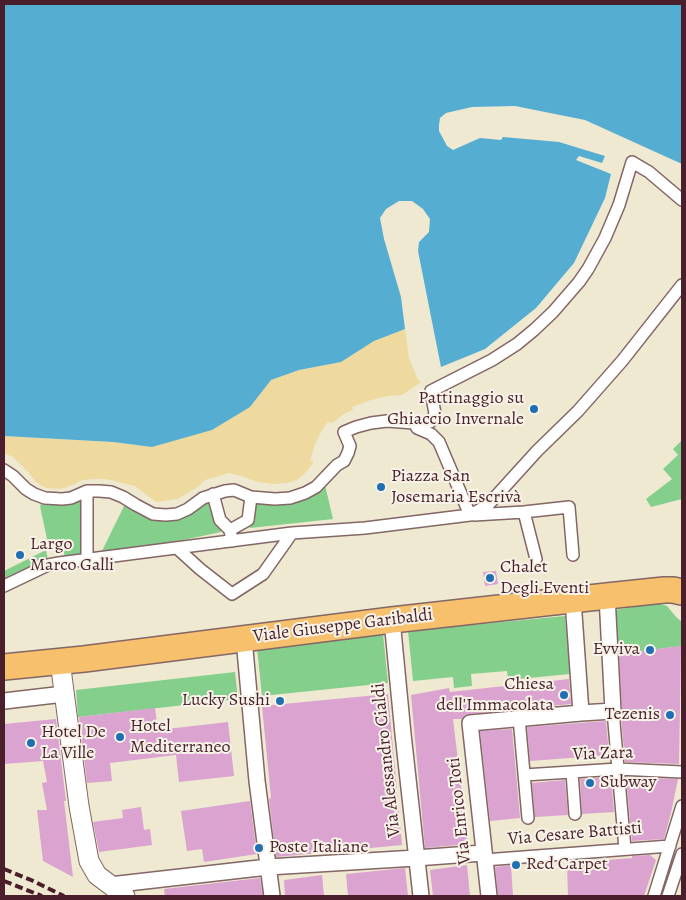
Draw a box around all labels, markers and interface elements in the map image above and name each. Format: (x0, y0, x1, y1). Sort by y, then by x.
place label: Pattinaggio su Ghiaccio Invernale (387, 388, 524, 430)
marker: Pattinaggio su Ghiaccio Invernale (528, 403, 540, 415)
place label: Piazza San Josemaria Escrivà (391, 466, 521, 508)
marker: Piazza San Josemaria Escrivà (375, 481, 387, 493)
place label: Largo Marco Galli (30, 534, 114, 576)
marker: Largo Marco Galli (14, 549, 26, 561)
place label: Chalet Degli Eventi (500, 557, 589, 600)
marker: Chalet Degli Eventi (484, 572, 496, 584)
street label: Viale Giuseppe Garibaldi (252, 604, 434, 648)
place label: Evviva (593, 639, 640, 661)
marker: Evviva (644, 644, 656, 656)
place label: Chiesa dell'Immacolata (436, 674, 554, 716)
street label: Via Alessandro Cialdi (368, 682, 406, 838)
marker: Chiesa dell'Immacolata (558, 689, 570, 701)
place label: Lucky Sushi (182, 690, 270, 712)
marker: Lucky Sushi (274, 695, 286, 707)
place label: Tezenis (605, 704, 660, 726)
marker: Tezenis (664, 709, 676, 721)
place label: Hotel Mediterraneo (130, 716, 231, 759)
place label: Hotel De La Ville (41, 722, 106, 764)
marker: Hotel Mediterraneo (114, 731, 126, 743)
marker: Hotel De La Ville (25, 737, 37, 749)
street label: Via Zara (572, 742, 634, 766)
street label: Via Enrico Toti (444, 756, 476, 866)
place label: Subway (600, 772, 657, 794)
marker: Subway (584, 777, 596, 789)
street label: Via Cesare Battisti (507, 817, 643, 851)
place label: Poste Italiane (269, 837, 368, 859)
marker: Poste Italiane (253, 842, 265, 854)
place label: Red Carpet (526, 854, 608, 876)
marker: Red Carpet (510, 859, 522, 871)

